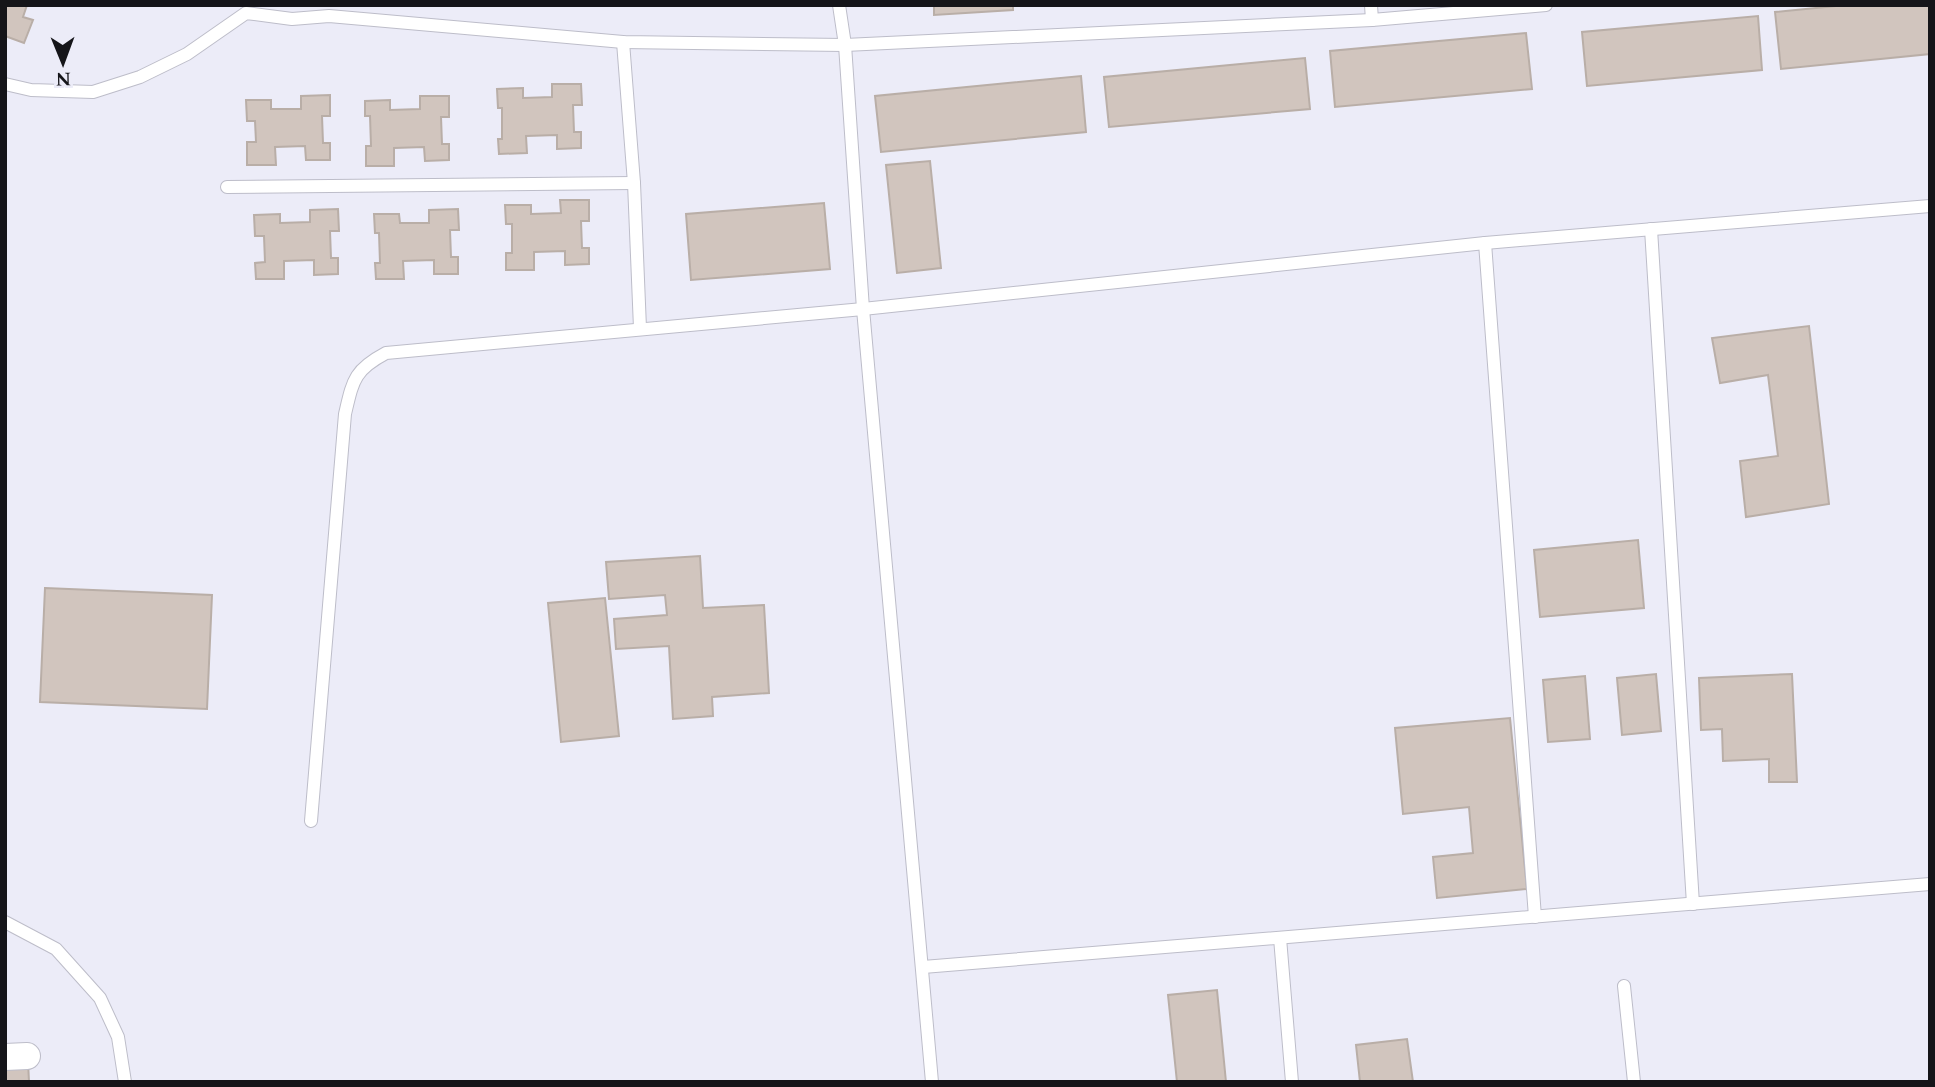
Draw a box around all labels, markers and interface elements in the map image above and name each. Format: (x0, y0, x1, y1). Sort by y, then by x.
north arrow (28, 28, 98, 98)
text: N (55, 64, 71, 93)

